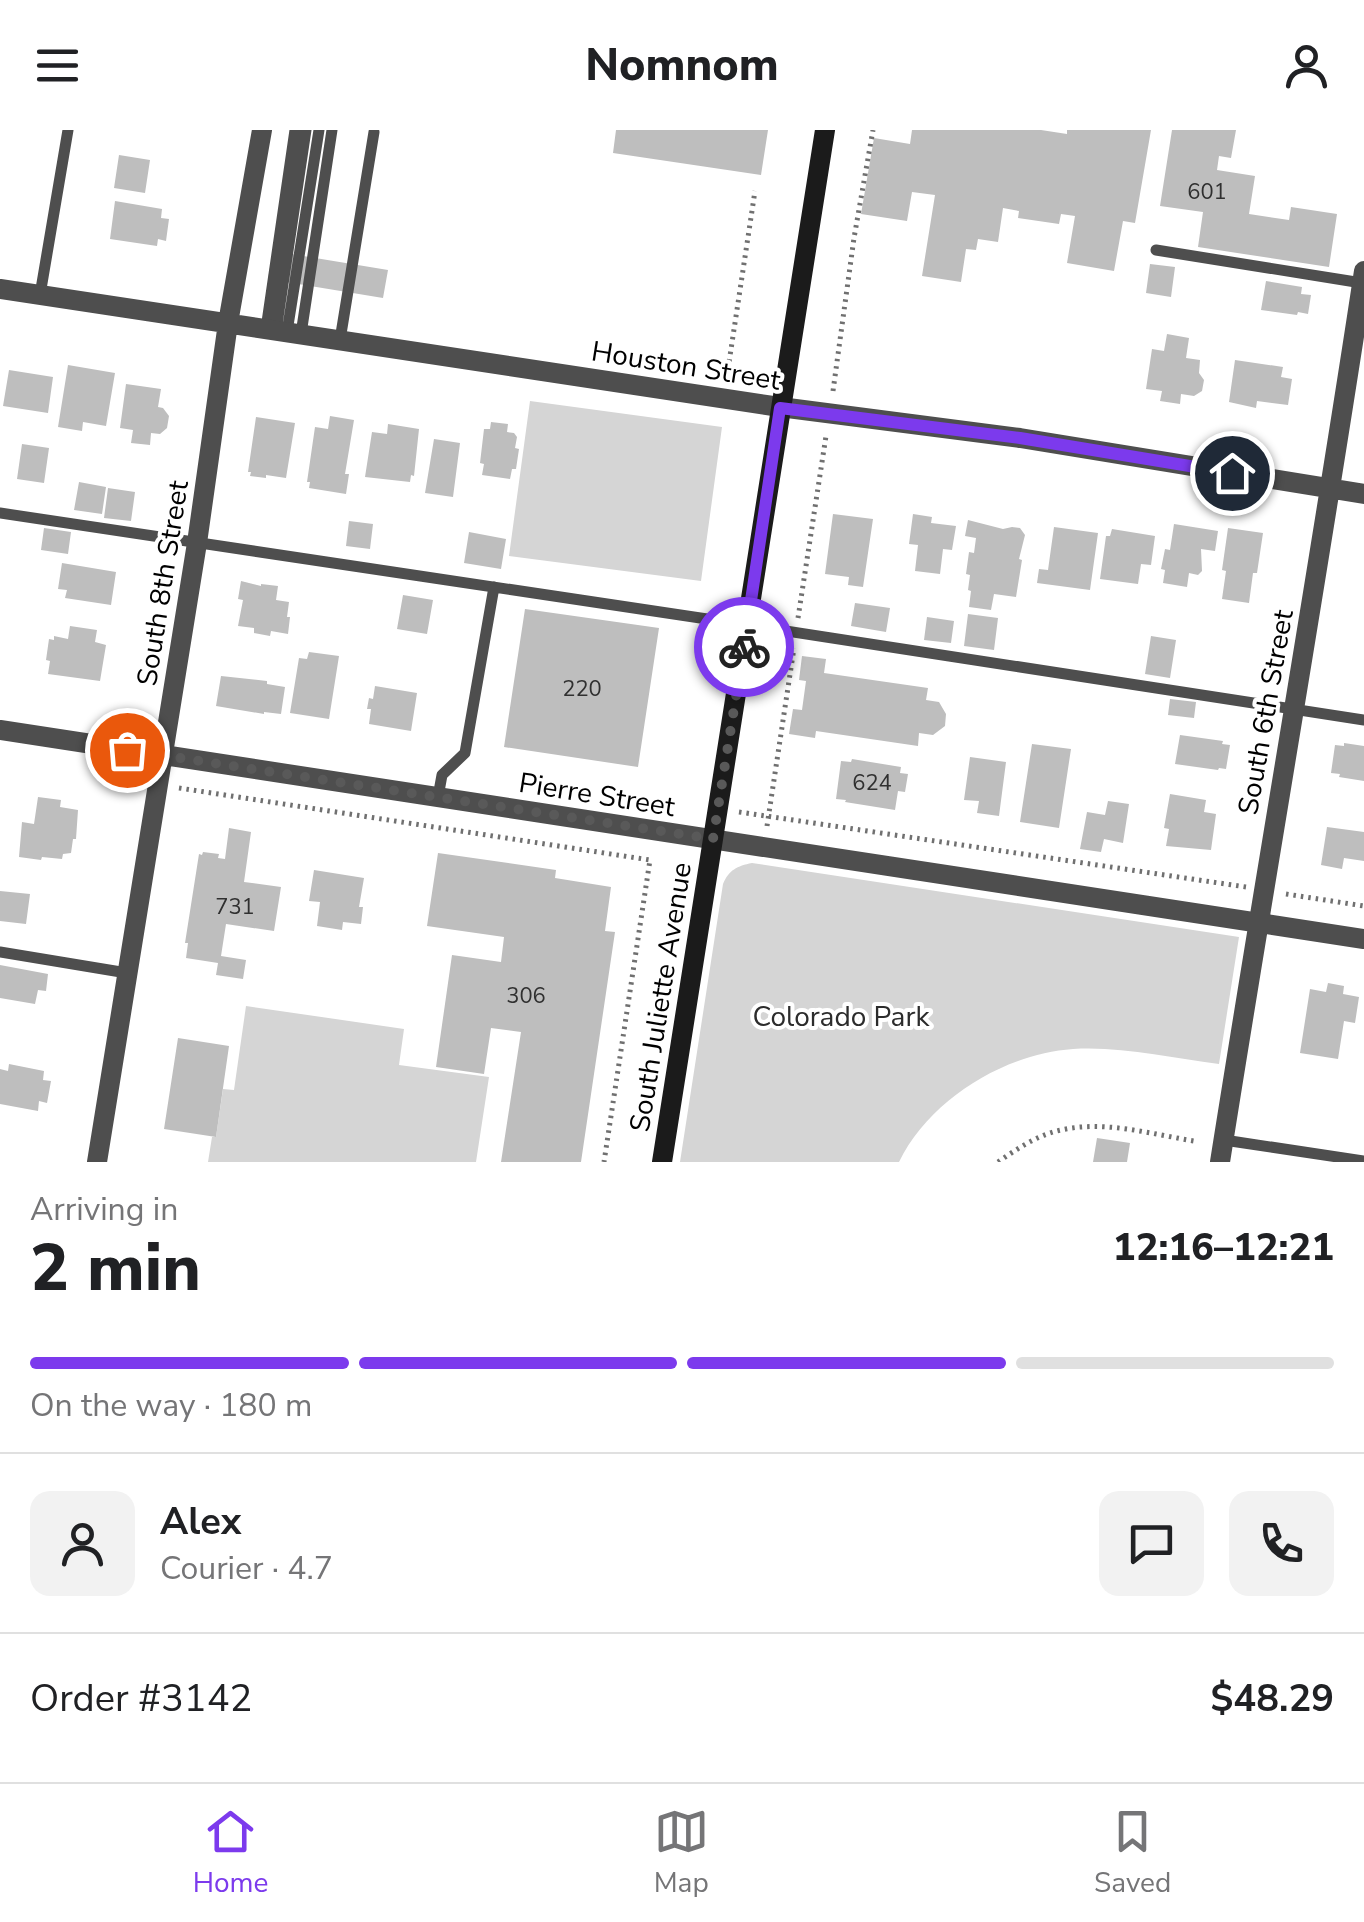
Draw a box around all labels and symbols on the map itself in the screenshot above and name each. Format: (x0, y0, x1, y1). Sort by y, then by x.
house number: 601 (1187, 177, 1227, 207)
street label: Houston Street (589, 332, 783, 400)
pin (1190, 431, 1275, 516)
street label: South 8th Street (128, 478, 198, 689)
courier (694, 597, 794, 697)
street label: South 6th Street (1229, 607, 1303, 818)
house number: 220 (562, 674, 602, 704)
pin (85, 708, 170, 793)
street label: Pierre Street (516, 764, 678, 826)
house number: 624 (852, 768, 892, 798)
street label: South Juliette Avenue (621, 860, 701, 1135)
house number: 731 (215, 892, 255, 922)
house number: 306 (506, 981, 546, 1011)
park label: Colorado Park (753, 998, 930, 1036)

